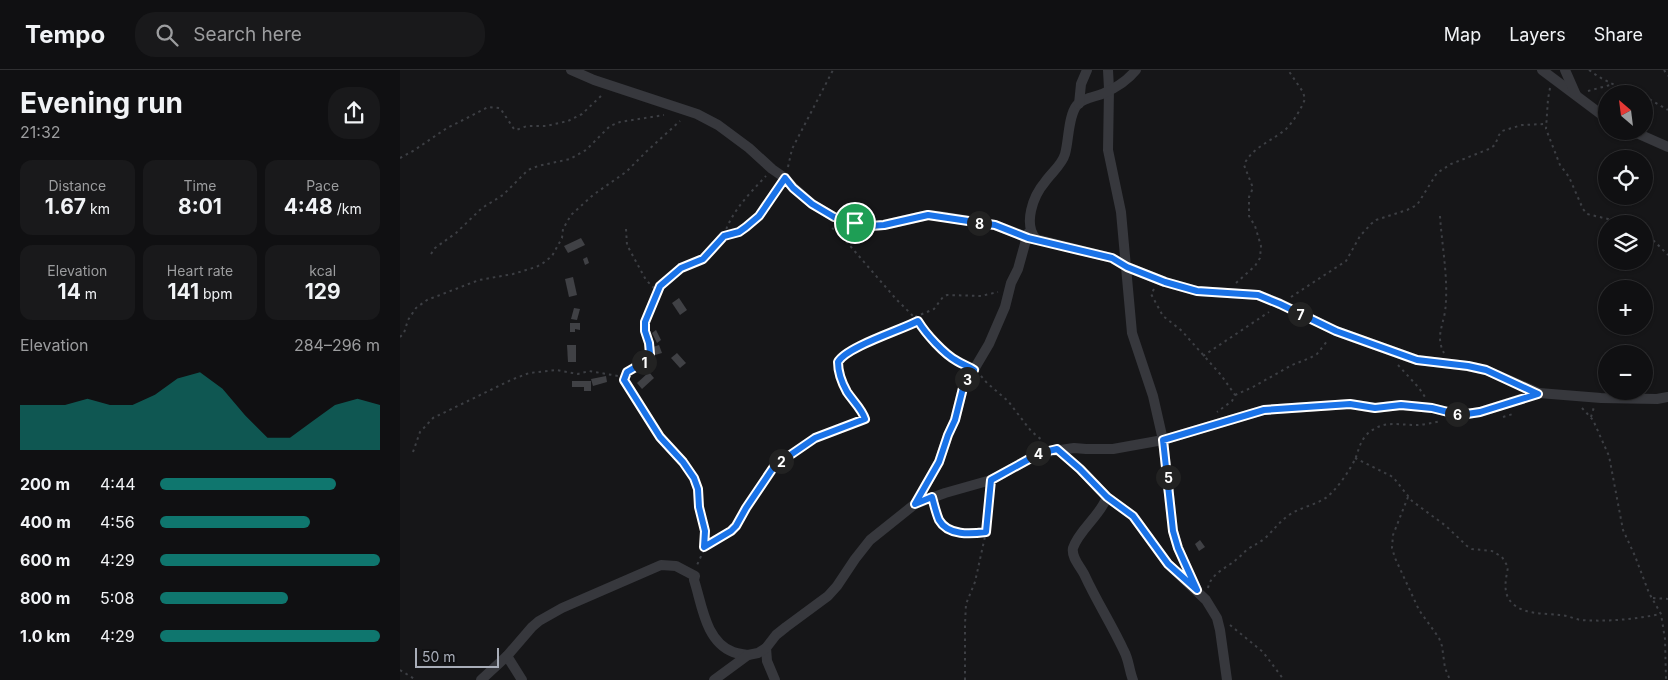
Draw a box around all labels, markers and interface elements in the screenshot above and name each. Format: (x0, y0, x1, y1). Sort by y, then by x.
search box (135, 12, 485, 57)
text: Tempo (25, 20, 105, 49)
icon: search (153, 21, 181, 49)
text: Search here (193, 23, 302, 46)
text: Map (1444, 24, 1481, 45)
text: Layers (1509, 24, 1566, 45)
text: Share (1594, 24, 1643, 45)
north arrow (1598, 85, 1652, 140)
map controls (1598, 85, 1653, 400)
text: Evening run (20, 86, 183, 120)
button: share (328, 87, 380, 139)
text: 21:32 (20, 122, 61, 142)
button: locate (1598, 150, 1653, 205)
text: Distance (48, 177, 106, 194)
text: Time (184, 177, 216, 194)
text: Pace (306, 177, 339, 194)
text: 1.67 (45, 194, 86, 219)
text: 8:01 (178, 194, 222, 219)
text: 4:48 (284, 194, 333, 219)
text: km (86, 200, 110, 217)
text: /km (333, 200, 362, 217)
pin (834, 202, 876, 244)
icon: arrive (841, 209, 869, 237)
pin: 8 (966, 210, 992, 236)
text: 8 (975, 215, 984, 232)
button: layers (1598, 215, 1653, 270)
text: Elevation (47, 262, 107, 279)
text: Heart rate (167, 262, 233, 279)
text: kcal (309, 262, 336, 279)
text: 14 (58, 279, 81, 304)
text: 141 (168, 279, 199, 304)
text: 129 (305, 279, 341, 304)
button: + (1598, 280, 1653, 335)
text: m (81, 285, 97, 302)
text: bpm (199, 285, 232, 302)
pin: 7 (1288, 302, 1312, 326)
text: 7 (1296, 306, 1305, 323)
text: Elevation (20, 335, 89, 355)
text: 284–296 m (294, 335, 380, 355)
button: − (1598, 345, 1653, 400)
pin: 1 (632, 350, 656, 374)
text: 1 (641, 354, 648, 371)
pin: 3 (954, 366, 980, 392)
text: 3 (963, 371, 972, 388)
pin: 6 (1444, 402, 1470, 426)
text: 6 (1453, 406, 1462, 423)
pin: 4 (1026, 440, 1050, 466)
text: 4 (1034, 445, 1043, 462)
pin: 2 (768, 448, 794, 474)
text: 2 (777, 453, 786, 470)
pin: 5 (1156, 464, 1180, 490)
text: 5 (1164, 469, 1173, 486)
text: 200 m (20, 474, 70, 494)
text: 4:44 (100, 474, 136, 494)
text: 400 m (20, 512, 71, 532)
text: 4:56 (100, 512, 135, 532)
text: 600 m (20, 550, 70, 570)
text: 4:29 (100, 550, 135, 570)
text: 800 m (20, 588, 70, 608)
text: 5:08 (100, 588, 134, 608)
text: 1.0 km (20, 626, 70, 646)
text: 4:29 (100, 626, 135, 646)
scale bar (415, 645, 499, 668)
text: 50 m (422, 648, 456, 665)

